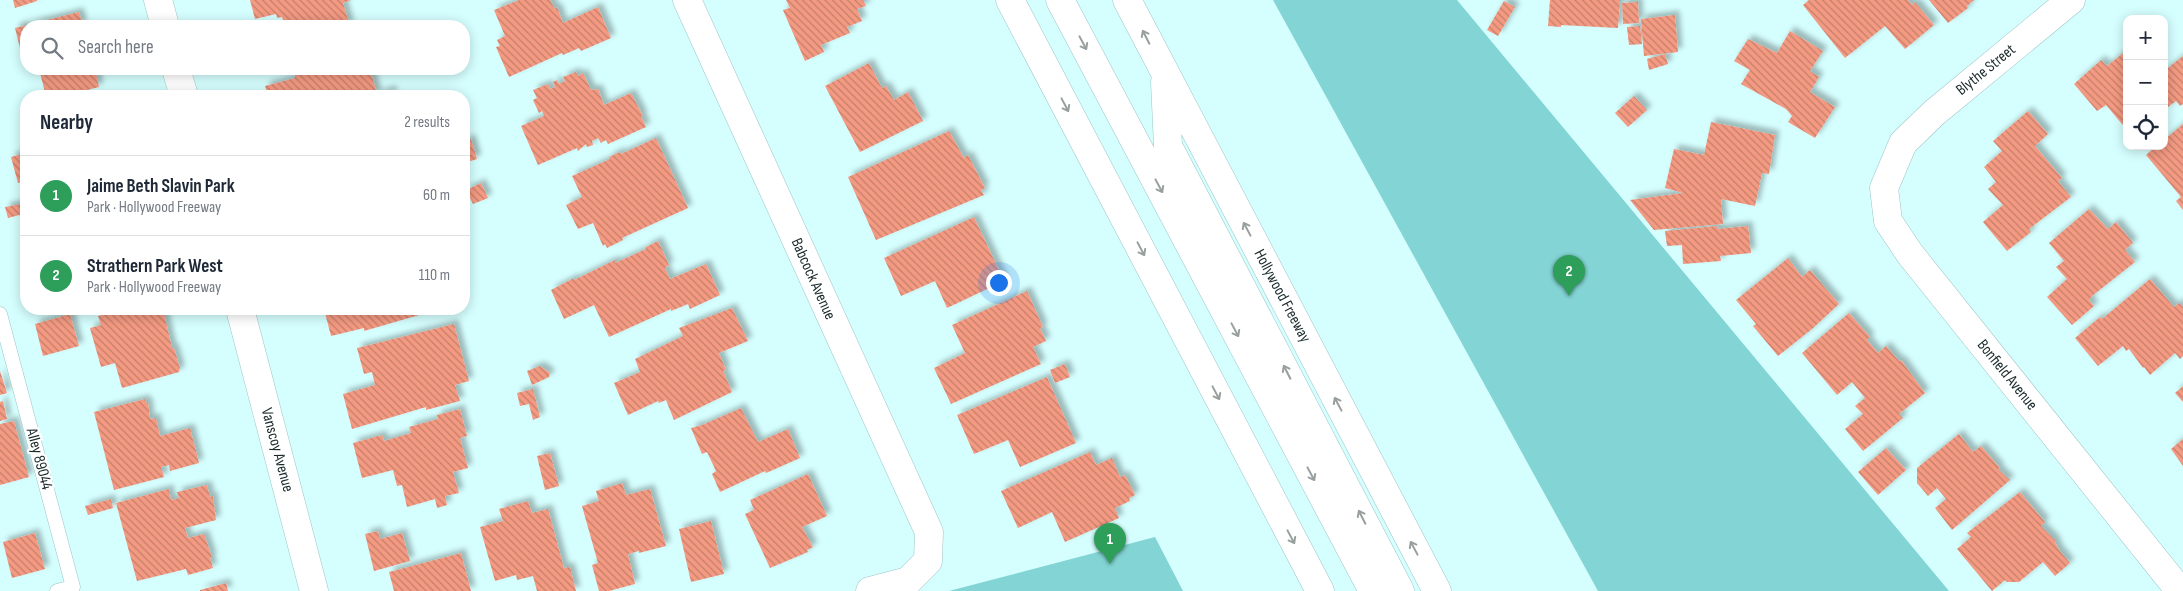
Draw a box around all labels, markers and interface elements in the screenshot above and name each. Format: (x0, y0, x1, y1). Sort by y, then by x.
map controls (2123, 15, 2168, 150)
button: + (2123, 15, 2168, 60)
search box (20, 20, 470, 75)
one-way arrow (1141, 29, 1151, 44)
icon: search (38, 34, 66, 62)
one-way arrow (1079, 35, 1088, 50)
text: Search here (78, 36, 154, 59)
street label: Blythe Street (1952, 40, 2020, 100)
button: − (2123, 60, 2168, 105)
one-way arrow (1061, 97, 1070, 112)
button: locate (2123, 105, 2168, 150)
text: Nearby (40, 110, 93, 135)
text: 2 results (404, 113, 450, 132)
text: Jaime Beth Slavin Park (87, 175, 235, 198)
one-way arrow (1155, 179, 1165, 193)
text: 1 (53, 186, 59, 205)
text: 60 m (423, 186, 450, 205)
text: Park · Hollywood Freeway (87, 198, 221, 217)
one-way arrow (1242, 222, 1251, 237)
street label: Babcock Avenue (787, 235, 839, 323)
one-way arrow (1137, 241, 1146, 256)
street label: Hollywood Freeway (1250, 246, 1314, 346)
text: Strathern Park West (87, 255, 223, 278)
pin: 2 (1553, 255, 1585, 296)
text: 2 (52, 266, 60, 285)
text: 110 m (419, 266, 450, 285)
your location (986, 270, 1012, 296)
text: Park · Hollywood Freeway (87, 278, 221, 297)
one-way arrow (1231, 322, 1240, 337)
street label: Bonfield Avenue (1973, 336, 2041, 414)
one-way arrow (1282, 365, 1292, 380)
one-way arrow (1212, 385, 1221, 400)
one-way arrow (1333, 397, 1343, 412)
street label: Vanscoy Avenue (257, 406, 297, 494)
street label: Alley 89044 (21, 425, 56, 492)
one-way arrow (1307, 466, 1316, 481)
one-way arrow (1357, 509, 1367, 524)
pin: 1 (1094, 523, 1126, 564)
one-way arrow (1287, 529, 1296, 544)
one-way arrow (1409, 541, 1418, 556)

